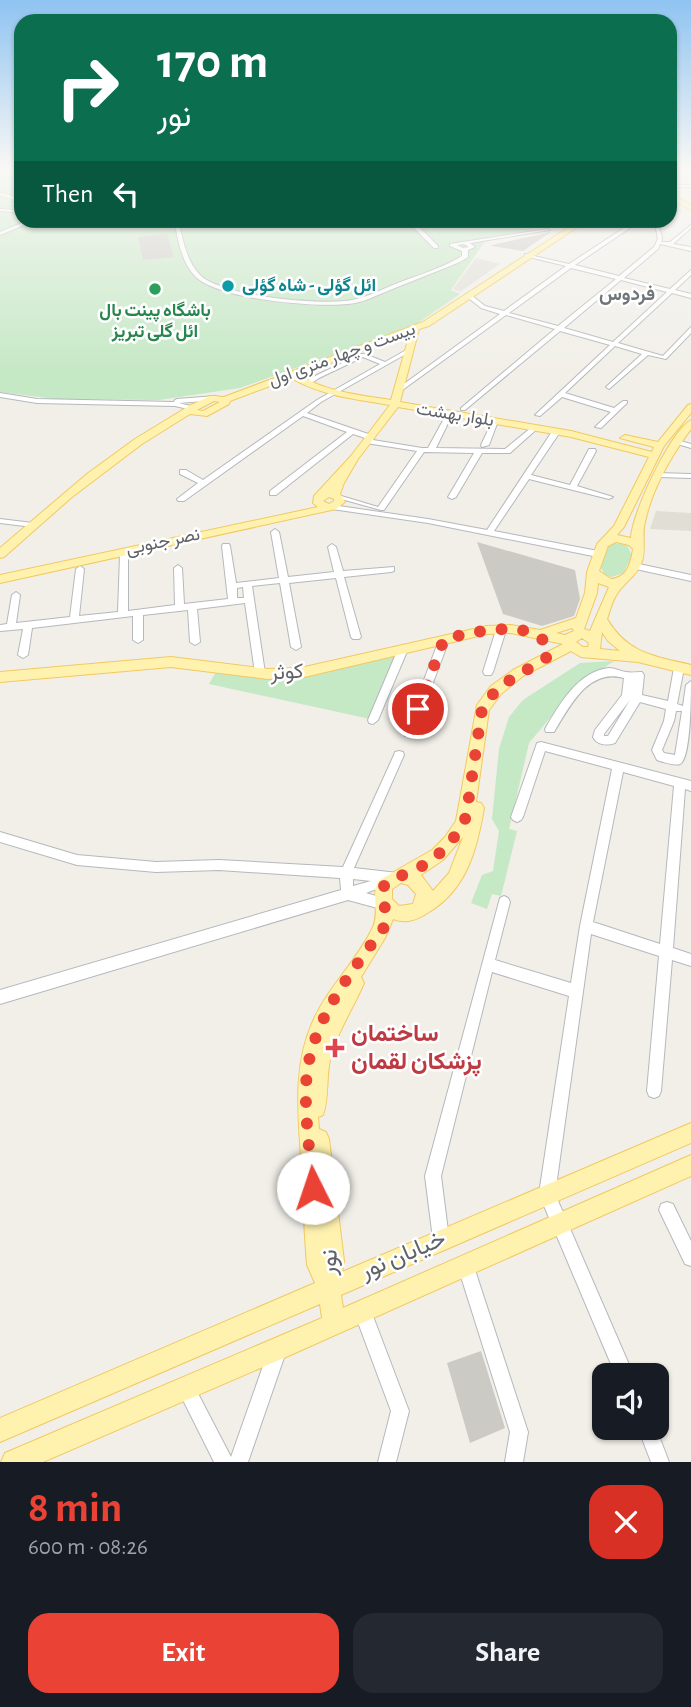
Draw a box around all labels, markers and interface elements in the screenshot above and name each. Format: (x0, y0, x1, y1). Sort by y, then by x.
text: 170 m (157, 38, 268, 87)
icon: right (42, 42, 133, 133)
text: نور (157, 100, 191, 132)
icon: left (107, 175, 145, 213)
text: Then (42, 181, 93, 207)
place label: ائل گؤلی - شاه گؤلی (242, 276, 376, 296)
marker: ائل گؤلی - شاه گؤلی (220, 278, 236, 294)
marker: باشگاه پینت بال ائل گلی تبریز (147, 281, 163, 297)
district label: فردوس (599, 285, 655, 306)
place label: باشگاه پینت بال ائل گلی تبریز (99, 301, 211, 342)
street label: بیست و چهار متری اول (266, 320, 419, 392)
street label: بلوار بهشت (415, 400, 495, 431)
street label: نصر جنوبی (124, 525, 202, 560)
street label: کوثر (269, 661, 304, 685)
pin (388, 679, 448, 739)
icon: arrive (399, 690, 437, 728)
place label: ساختمان پزشکان لقمان (351, 1022, 482, 1077)
marker: ساختمان پزشکان لقمان (325, 1038, 345, 1058)
position arrow (276, 1151, 350, 1225)
street label: خیابان نور (356, 1226, 450, 1286)
street label: نور (316, 1248, 344, 1277)
map controls (592, 1363, 669, 1440)
button: sound (592, 1363, 669, 1440)
button: close (589, 1485, 663, 1559)
text: 8 min (28, 1487, 122, 1529)
text: 600 m · 08:26 (28, 1536, 148, 1559)
button: Exit (28, 1613, 339, 1693)
button: Share (353, 1613, 663, 1693)

